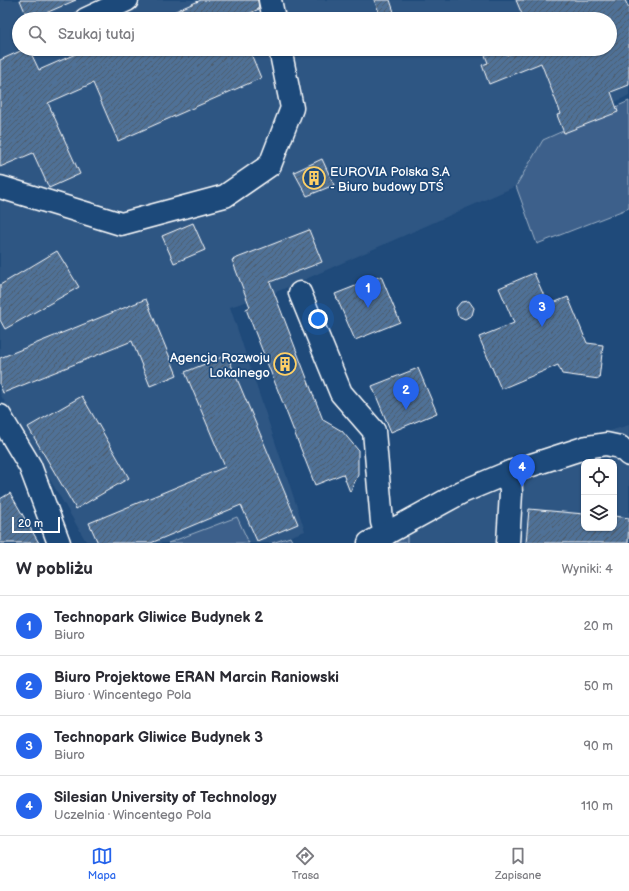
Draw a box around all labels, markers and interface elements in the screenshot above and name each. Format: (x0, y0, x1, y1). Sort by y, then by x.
search box (12, 12, 617, 56)
icon: search (26, 23, 48, 45)
text: Szukaj tutaj (58, 25, 135, 44)
place label: EUROVIA Polska S.A - Biuro budowy DTŚ (330, 164, 450, 195)
building icon: EUROVIA Polska S.A - Biuro budowy DTŚ (301, 165, 327, 191)
pin: 1 (355, 275, 381, 308)
pin: 3 (529, 294, 555, 327)
your location (308, 309, 328, 329)
place label: Agencja Rozwoju Lokalnego (170, 350, 270, 381)
building icon: Agencja Rozwoju Lokalnego (272, 351, 298, 377)
pin: 2 (393, 377, 419, 410)
pin: 4 (509, 454, 535, 487)
map controls (581, 459, 617, 531)
button: locate (581, 459, 617, 495)
button: layers (581, 495, 617, 531)
scale bar (12, 515, 60, 534)
text: 20 m (18, 517, 43, 530)
text: W pobliżu (16, 559, 93, 579)
text: Wyniki: 4 (562, 561, 613, 577)
text: Technopark Gliwice Budynek 2 (54, 608, 263, 627)
text: 1 (26, 618, 32, 634)
text: 20 m (583, 618, 613, 634)
text: Biuro (54, 627, 85, 643)
text: Biuro Projektowe ERAN Marcin Raniowski (54, 668, 339, 687)
text: 2 (25, 678, 33, 694)
text: 50 m (584, 678, 613, 694)
text: Biuro · Wincentego Pola (54, 687, 191, 703)
text: Technopark Gliwice Budynek 3 (54, 728, 263, 747)
text: 3 (25, 738, 33, 754)
text: 90 m (584, 738, 613, 754)
text: Biuro (54, 747, 85, 763)
text: Silesian University of Technology (54, 788, 277, 807)
text: 4 (25, 798, 33, 814)
text: 110 m (581, 798, 613, 814)
text: Uczelnia · Wincentego Pola (54, 807, 211, 823)
tab: Mapa (88, 845, 116, 882)
tab: Trasa (292, 845, 319, 882)
tab: Zapisane (495, 845, 541, 882)

